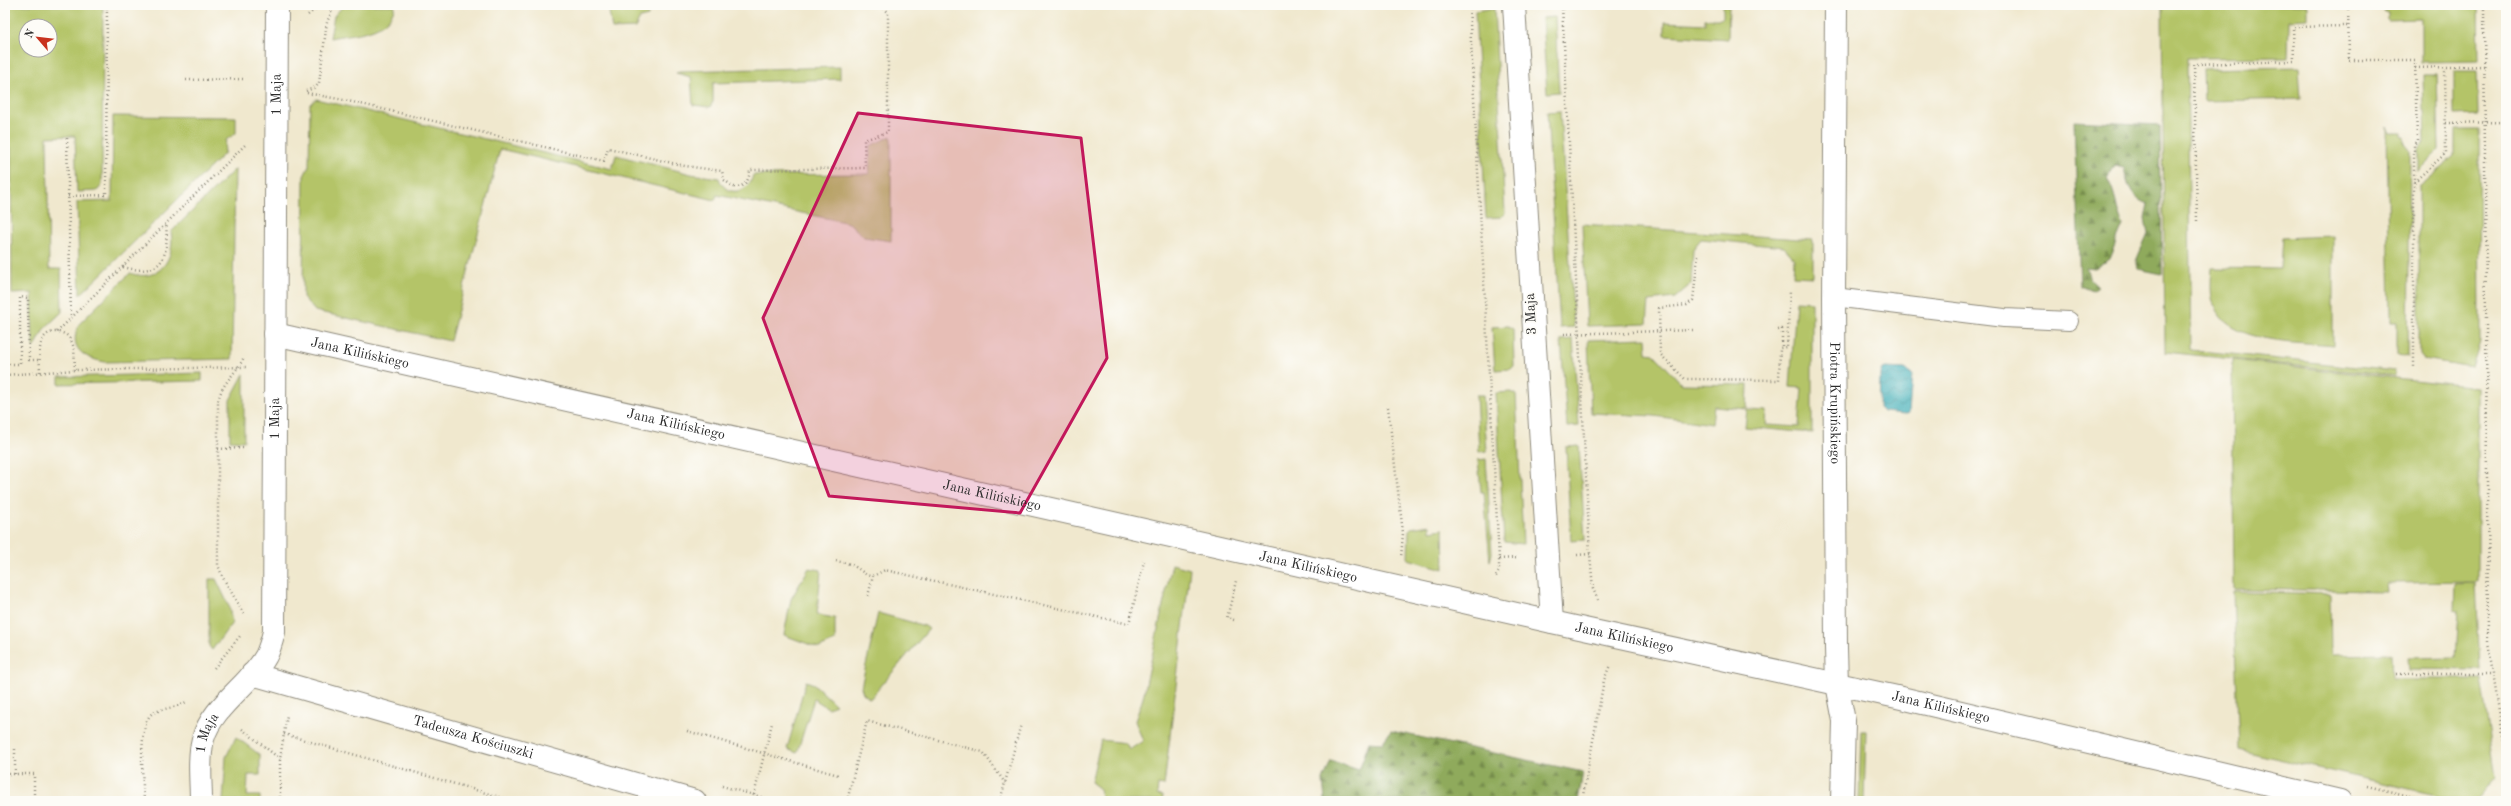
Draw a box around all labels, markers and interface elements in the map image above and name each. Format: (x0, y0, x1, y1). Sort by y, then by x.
north arrow (18, 18, 58, 58)
text: N (24, 27, 38, 40)
street label: 1 Maja (269, 73, 284, 116)
street label: 3 Maja (1523, 293, 1539, 335)
street label: Jana Kilińskiego (309, 335, 410, 371)
street label: Piotra Krupińskiego (1827, 342, 1842, 464)
street label: 1 Maja (268, 397, 282, 440)
street label: Jana Kilińskiego (625, 407, 727, 442)
street label: Jana Kilińskiego (941, 478, 1043, 514)
street label: Jana Kilińskiego (1257, 549, 1359, 585)
street label: Jana Kilińskiego (1574, 620, 1675, 655)
street label: Jana Kilińskiego (1890, 689, 1991, 726)
street label: 1 Maja (194, 710, 221, 754)
street label: Tadeusza Kościuszki (411, 713, 535, 761)

